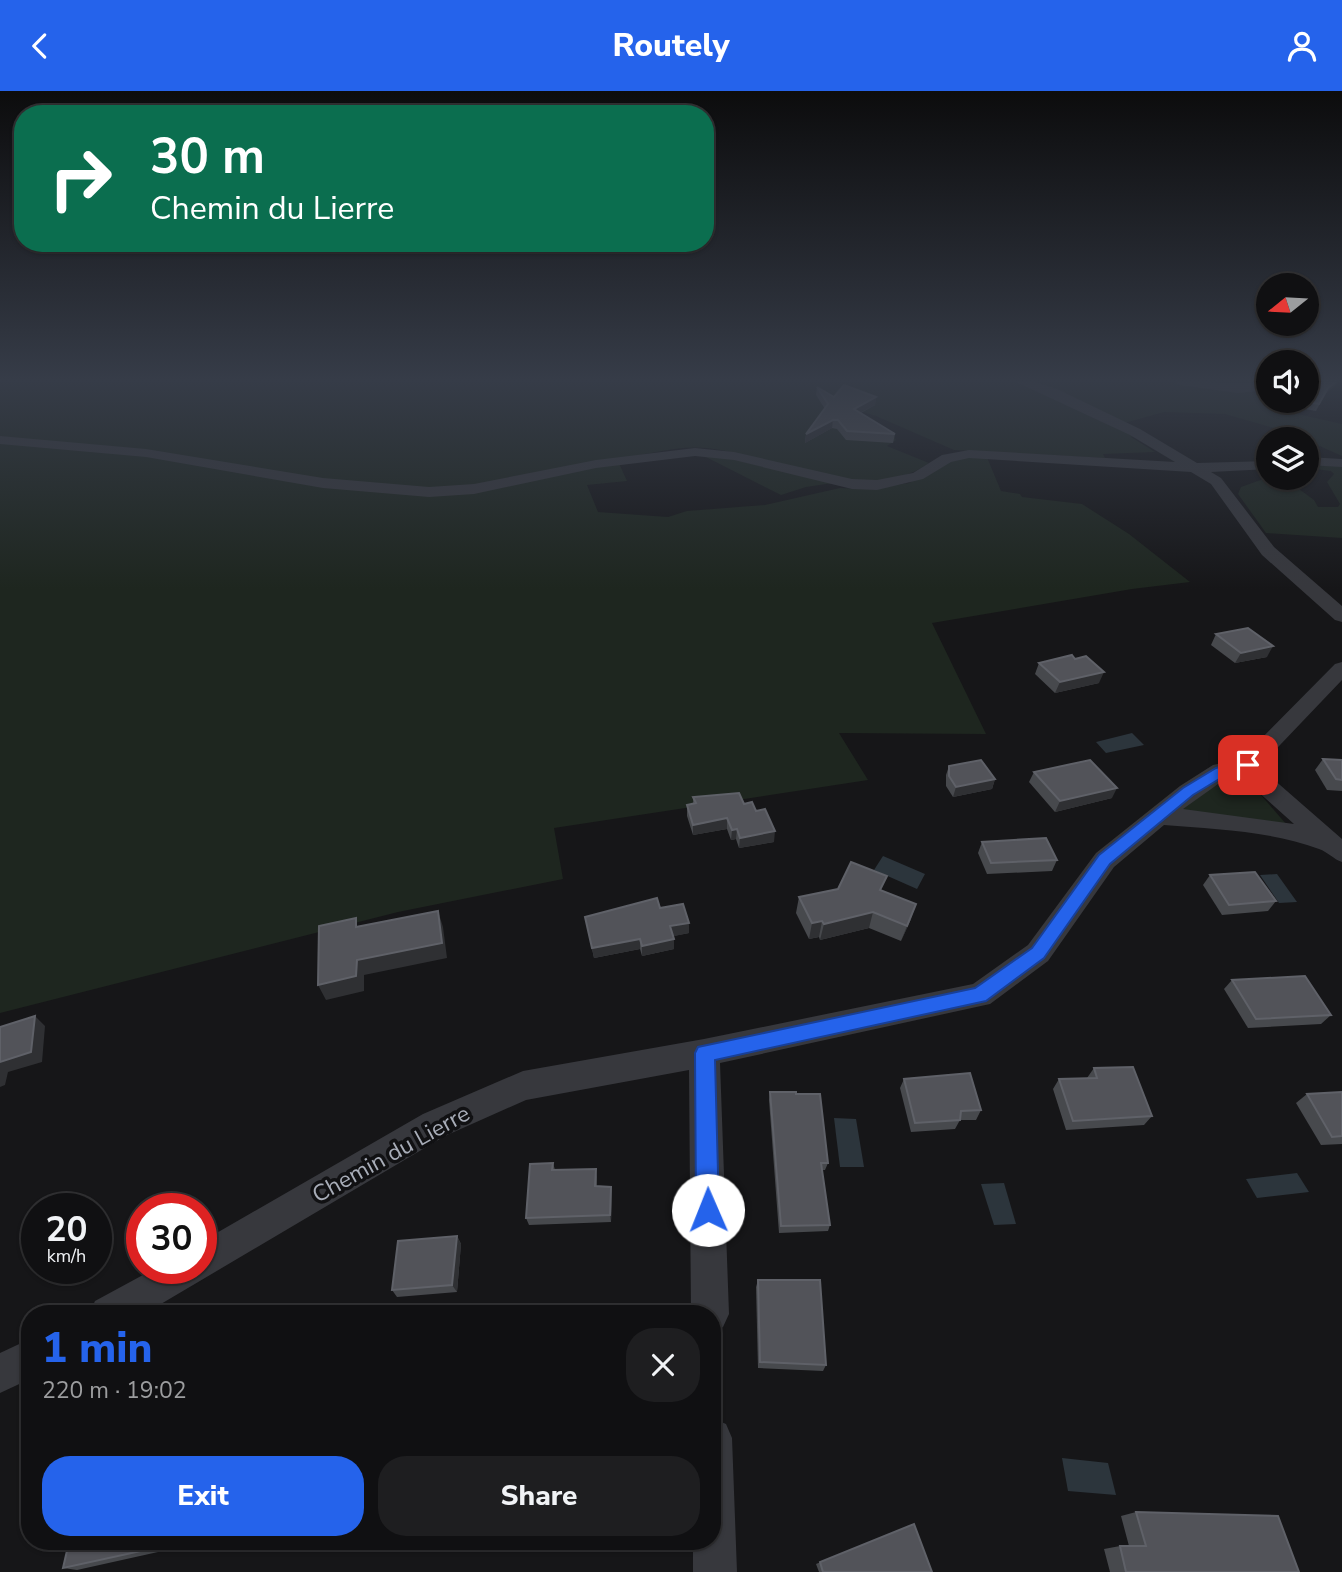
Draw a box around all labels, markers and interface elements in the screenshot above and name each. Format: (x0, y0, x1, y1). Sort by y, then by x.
text: Routely (612, 24, 730, 67)
icon: back (21, 27, 59, 65)
icon: person (1283, 27, 1321, 65)
text: 30 m (150, 123, 265, 190)
icon: right (35, 133, 126, 224)
text: Chemin du Lierre (150, 187, 394, 230)
north arrow (1256, 273, 1320, 336)
map controls (1256, 273, 1319, 490)
button: sound (1256, 350, 1319, 413)
button: layers (1256, 427, 1319, 490)
pin (1218, 735, 1278, 795)
icon: arrive (1229, 746, 1267, 784)
street label: Chemin du Lierre (307, 1098, 475, 1210)
position arrow (671, 1173, 745, 1247)
speed limit sign: 30 (126, 1193, 217, 1284)
text: 20 (45, 1206, 88, 1253)
text: km/h (47, 1244, 86, 1268)
text: 1 min (42, 1320, 152, 1377)
button: close (626, 1328, 700, 1402)
text: 220 m · 19:02 (42, 1375, 187, 1406)
button: Exit (42, 1456, 364, 1536)
button: Share (378, 1456, 700, 1536)

